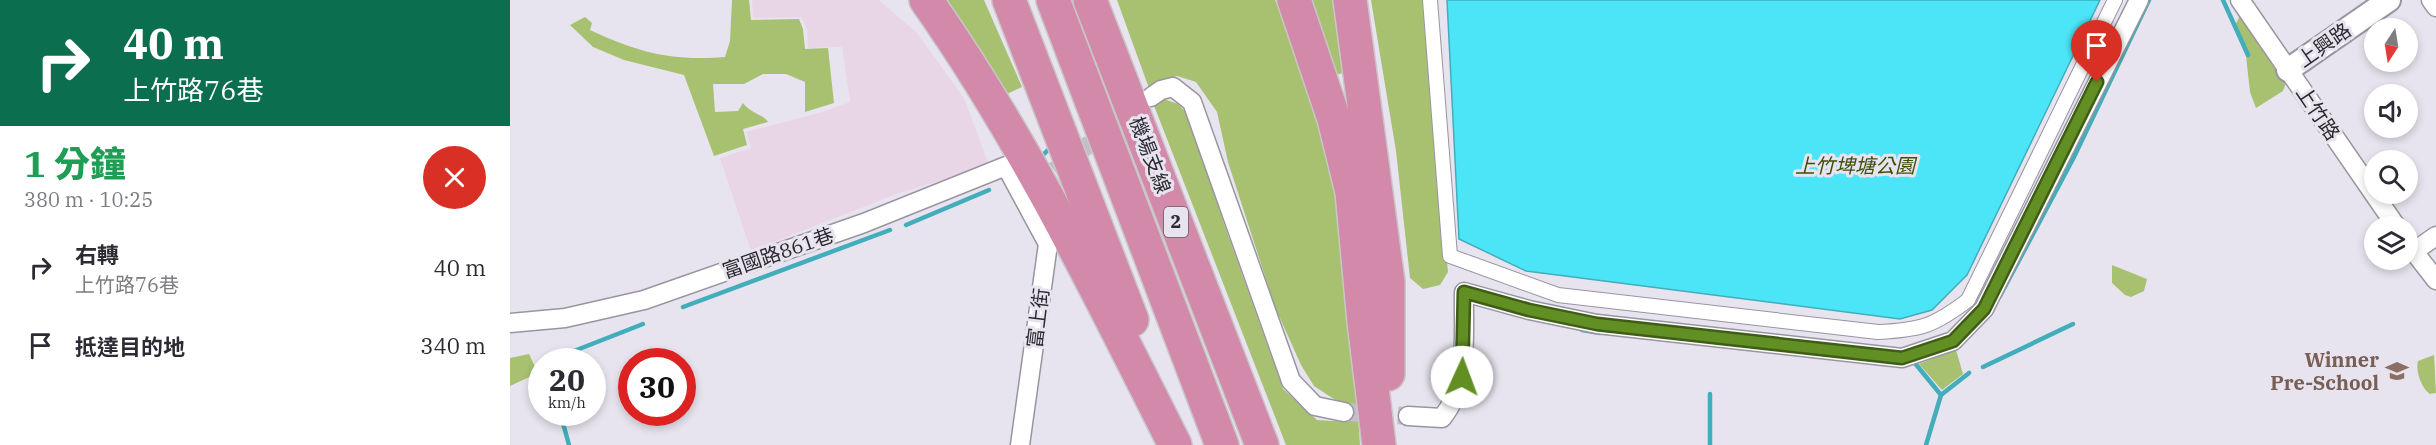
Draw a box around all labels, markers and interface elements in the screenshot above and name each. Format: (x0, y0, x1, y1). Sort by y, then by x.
text: 40 m (123, 16, 224, 71)
street label: 上興路 (2291, 16, 2356, 73)
north arrow (2364, 18, 2418, 72)
map controls (2364, 18, 2418, 270)
pin (2071, 20, 2122, 82)
icon: right (24, 24, 102, 102)
icon: arrive (2080, 29, 2113, 62)
text: 上竹路76巷 (123, 72, 263, 107)
street label: 上竹路 (2290, 80, 2346, 145)
button: sound (2364, 84, 2418, 138)
street label: 機場支線 (1124, 113, 1177, 197)
text: 1 分鐘 (24, 140, 126, 187)
button: close (423, 146, 486, 209)
button: search (2364, 150, 2418, 204)
park label: 上竹埤塘公園 (1795, 152, 1918, 179)
text: 380 m · 10:25 (24, 186, 153, 213)
road number: 2 (1164, 207, 1188, 237)
button: layers (2364, 216, 2418, 270)
street label: 富國路861巷 (719, 221, 837, 284)
text: 右轉 (75, 240, 119, 269)
icon: right (24, 251, 57, 284)
text: 40 m (434, 253, 486, 282)
text: 上竹路76巷 (75, 271, 179, 298)
street label: 富上街 (1020, 287, 1055, 349)
icon: arrive (24, 329, 57, 362)
text: 340 m (420, 331, 486, 360)
text: 抵達目的地 (75, 332, 185, 361)
position arrow (1430, 345, 1494, 409)
place label: Winner Pre-School (2270, 346, 2379, 396)
speed limit sign: 30 (618, 348, 696, 426)
school or university icon: Winner Pre-School (2384, 358, 2410, 384)
text: 20 (549, 360, 585, 399)
text: km/h (548, 393, 586, 412)

